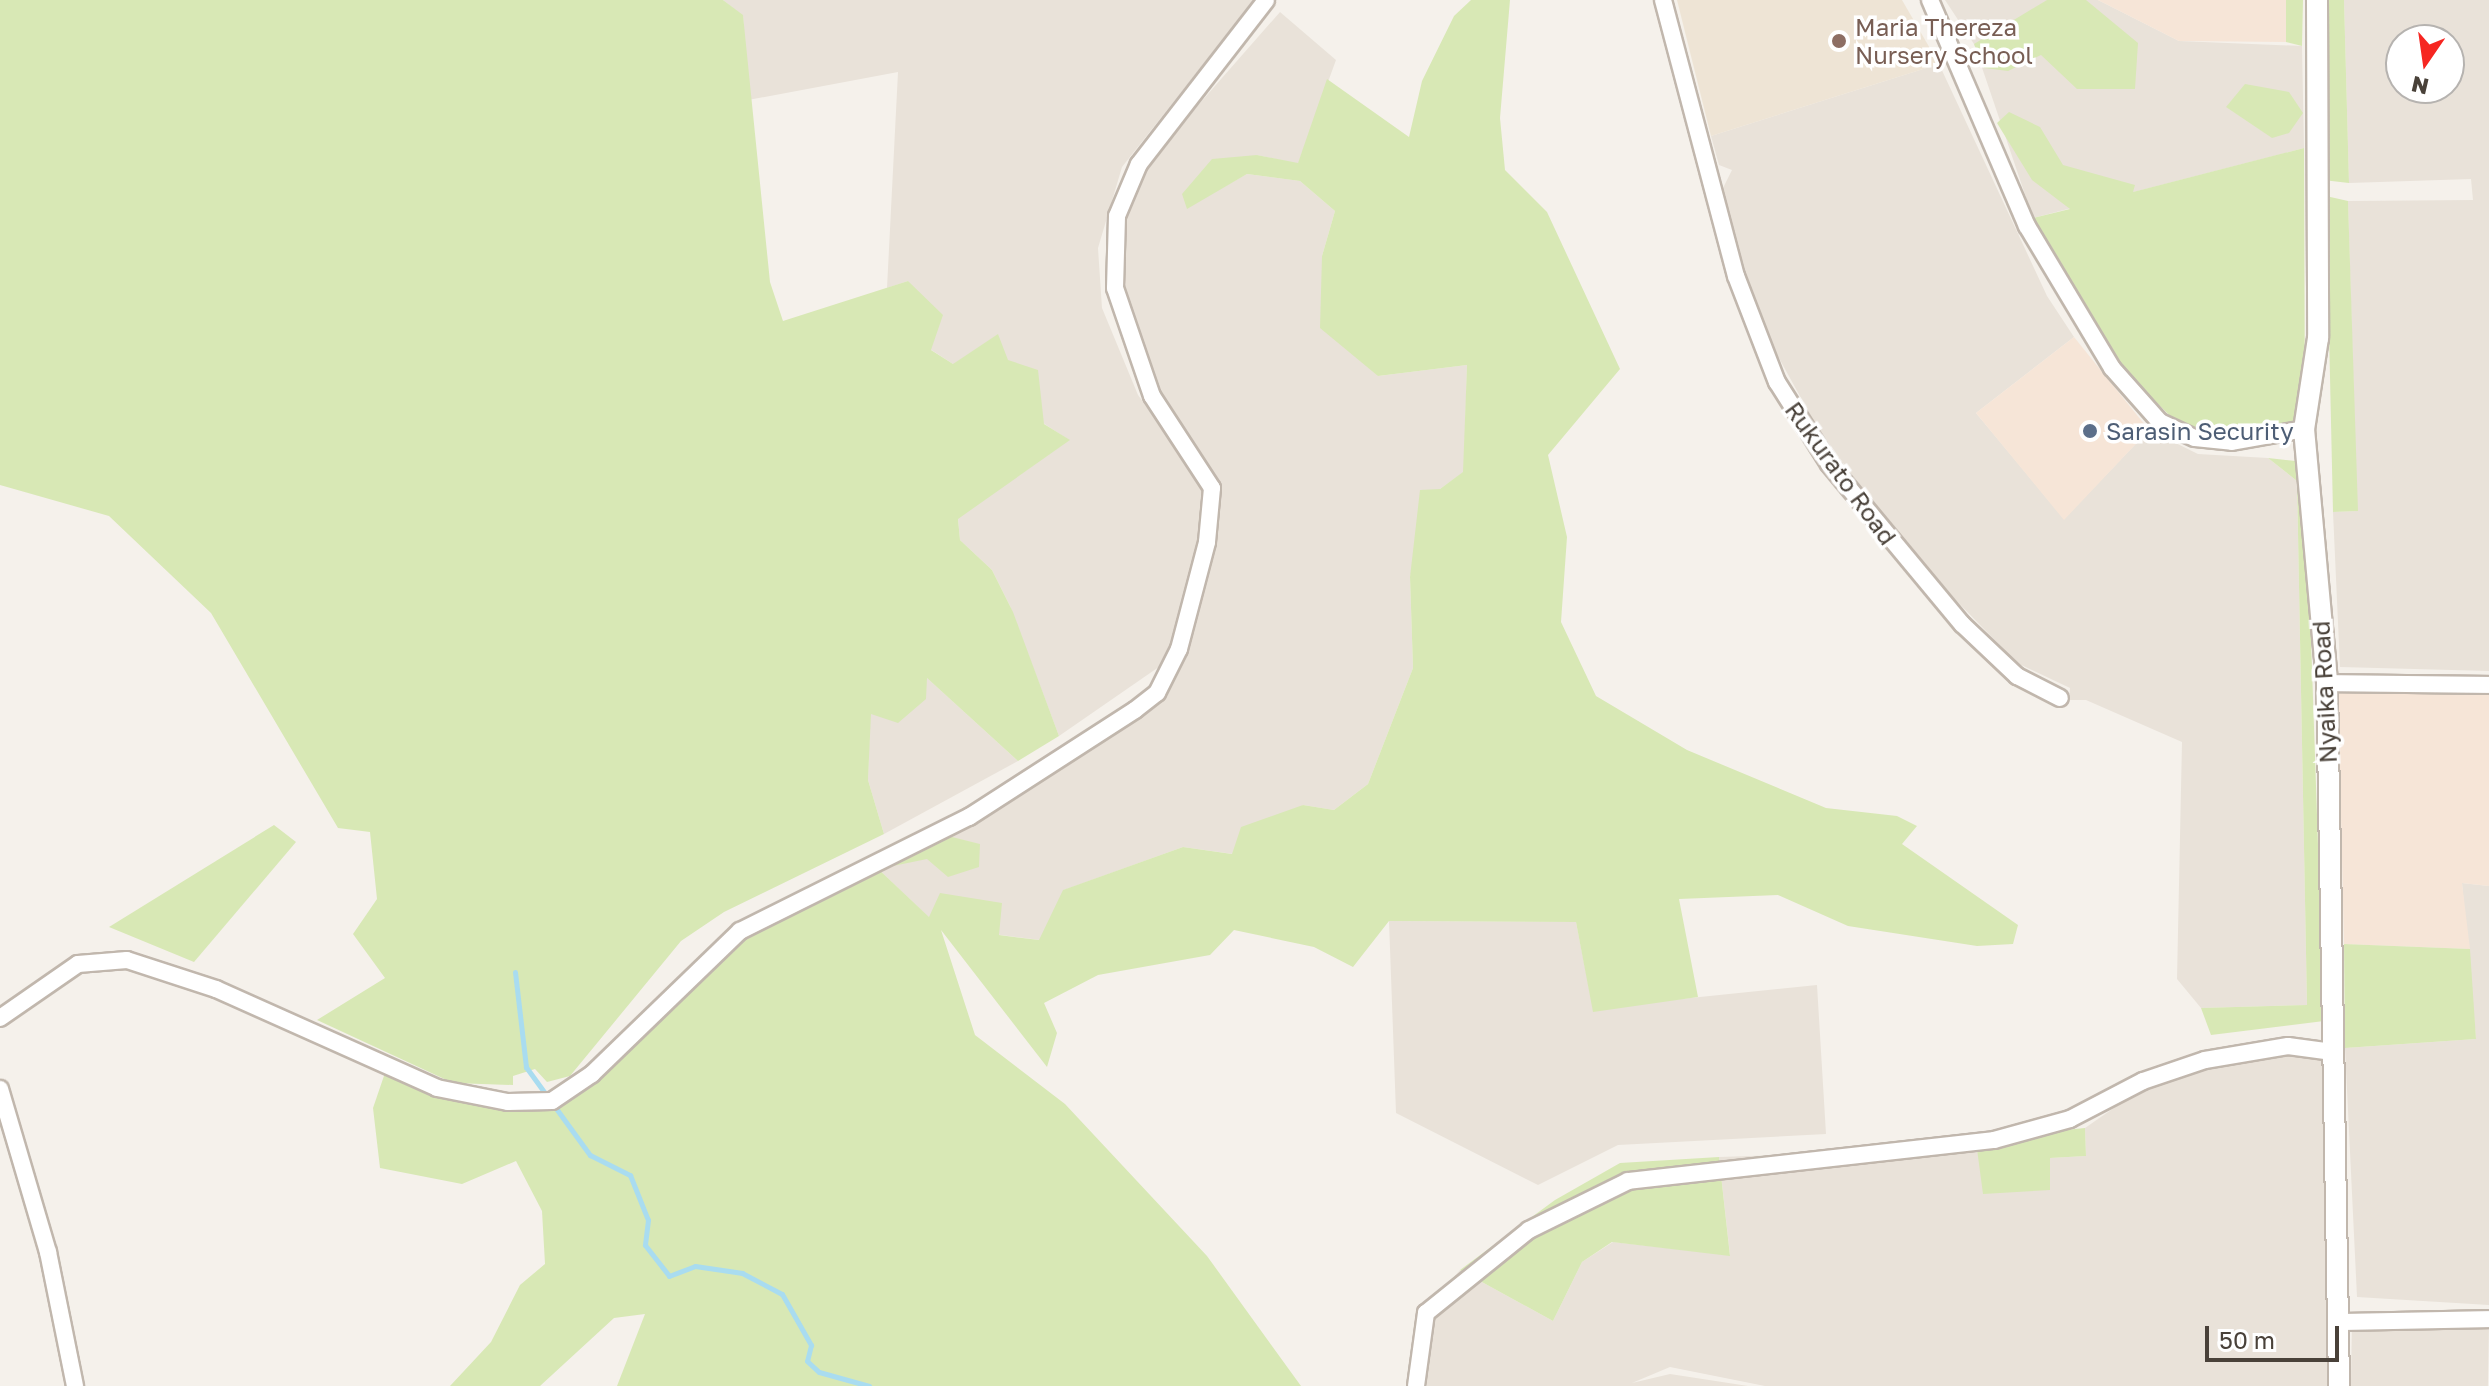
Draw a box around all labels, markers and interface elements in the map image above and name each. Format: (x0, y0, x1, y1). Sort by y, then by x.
place label: Maria Thereza Nursery School (1855, 13, 2033, 69)
north arrow (2385, 24, 2465, 104)
marker: Maria Thereza Nursery School (1830, 32, 1848, 50)
text: N (2409, 71, 2431, 101)
street label: Rukurato Road (1779, 396, 1903, 550)
place label: Sarasin Security (2106, 417, 2294, 445)
marker: Sarasin Security (2081, 422, 2099, 440)
street label: Nyaika Road (2306, 620, 2342, 764)
scale bar (2209, 1310, 2343, 1360)
text: 50 m (2219, 1325, 2275, 1354)

